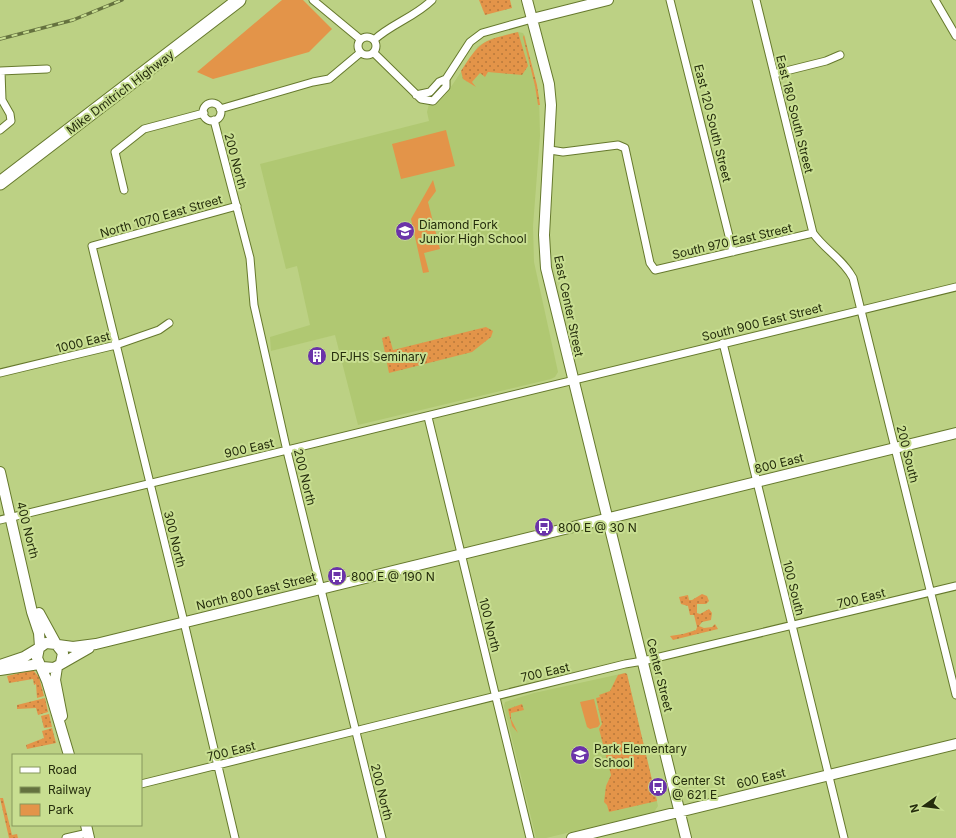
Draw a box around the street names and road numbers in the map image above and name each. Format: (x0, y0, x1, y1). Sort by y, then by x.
street label: Mike Dmitrich Highway (63, 47, 177, 137)
street label: East 180 South Street (773, 53, 817, 175)
street label: East 120 South Street (691, 62, 735, 184)
street label: 200 North (221, 131, 251, 191)
street label: North 1070 East Street (98, 191, 224, 241)
street label: South 970 East Street (671, 220, 793, 262)
street label: East Center Street (551, 254, 587, 358)
street label: South 900 East Street (700, 300, 824, 344)
street label: 1000 East (54, 328, 112, 356)
street label: 200 South (894, 424, 922, 484)
street label: 900 East (223, 435, 275, 461)
street label: 200 North (291, 447, 319, 507)
street label: 800 East (753, 450, 805, 476)
street label: 400 North (14, 500, 42, 560)
street label: 300 North (161, 509, 189, 569)
street label: 100 South (780, 559, 808, 617)
street label: North 800 East Street (195, 569, 317, 613)
street label: 700 East (835, 585, 887, 611)
street label: 100 North (476, 596, 504, 654)
street label: Center Street (644, 637, 676, 713)
street label: 700 East (519, 659, 571, 685)
street label: 700 East (205, 738, 257, 764)
street label: 200 North (368, 762, 396, 822)
street label: 600 East (735, 765, 787, 791)

